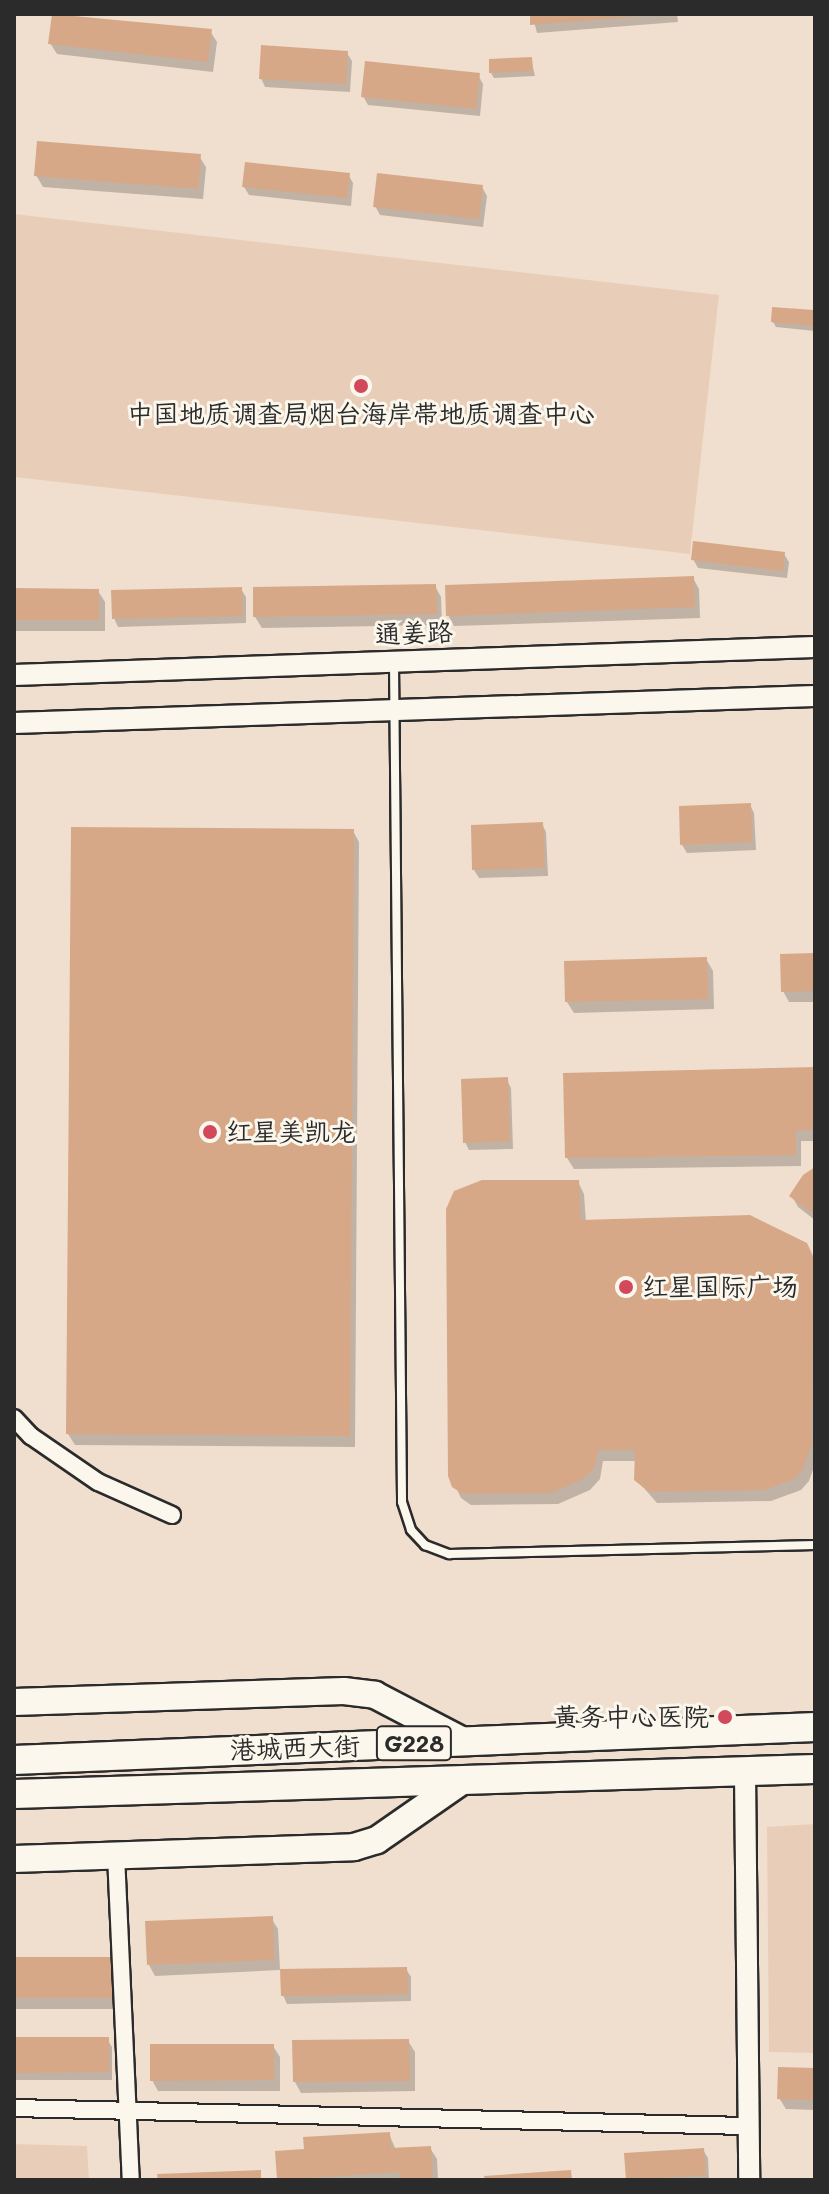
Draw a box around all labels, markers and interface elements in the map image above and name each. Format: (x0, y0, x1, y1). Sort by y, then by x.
marker: 中国地质调查局烟台海岸带地质调查中心 (352, 377, 370, 395)
place label: 中国地质调查局烟台海岸带地质调查中心 (127, 398, 595, 430)
street label: 通姜路 (374, 616, 454, 650)
place label: 红星美凯龙 (226, 1116, 356, 1148)
marker: 红星美凯龙 (201, 1123, 219, 1141)
place label: 红星国际广场 (642, 1271, 798, 1303)
marker: 红星国际广场 (617, 1278, 635, 1296)
place label: 黄务中心医院 (553, 1701, 709, 1733)
marker: 黄务中心医院 (716, 1708, 734, 1726)
road number: G228 (374, 1723, 454, 1763)
street label: 港城西大街 (229, 1730, 361, 1766)

